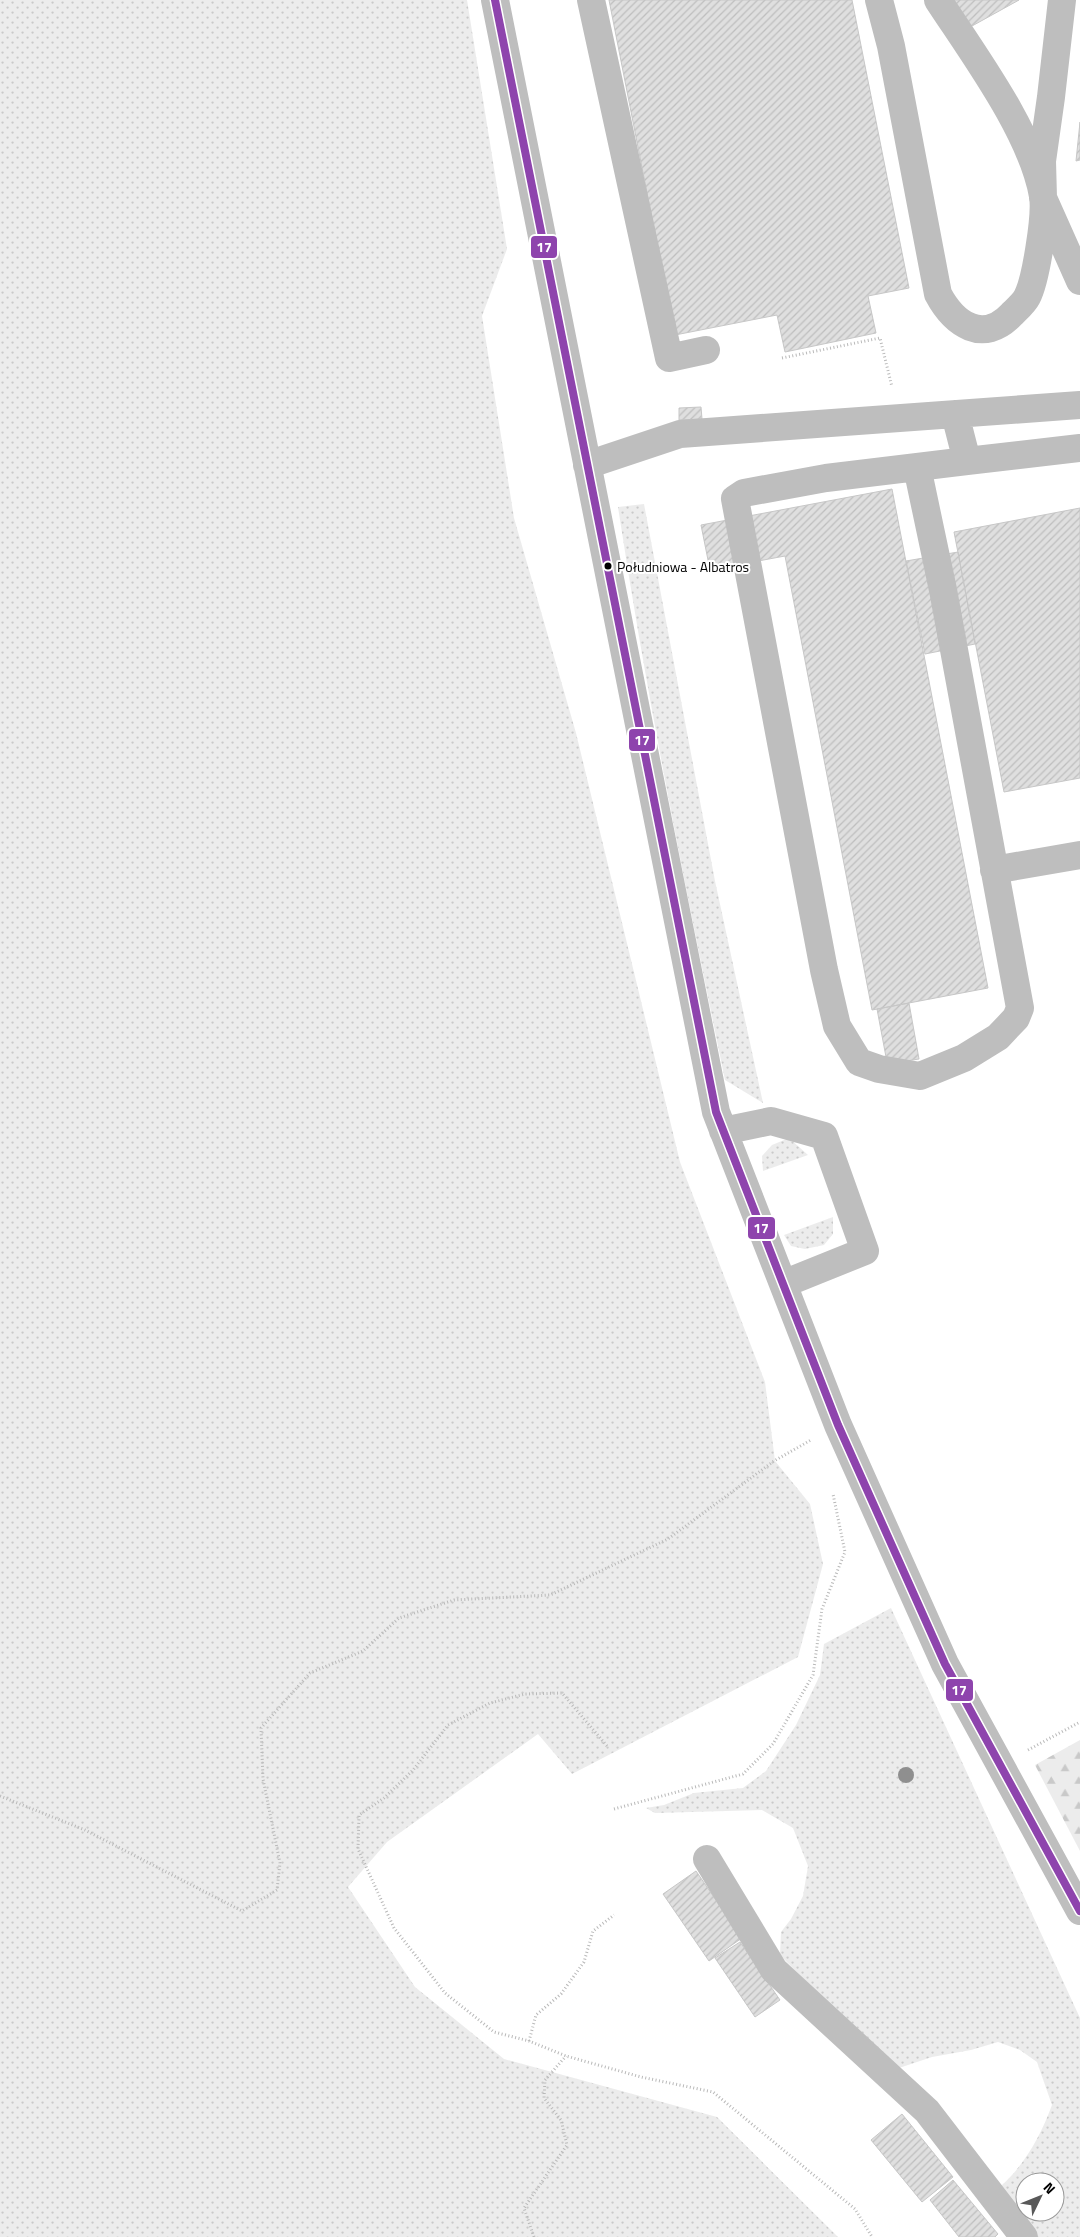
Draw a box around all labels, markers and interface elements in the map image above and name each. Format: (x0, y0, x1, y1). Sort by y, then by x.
line badge: 17 (530, 235, 558, 259)
text: 17 (536, 236, 552, 257)
place label: Południowa - Albatros (617, 556, 749, 577)
marker: Południowa - Albatros (603, 561, 613, 571)
line badge: 17 (628, 728, 656, 752)
text: 17 (634, 729, 650, 750)
line badge: 17 (747, 1216, 776, 1240)
text: 17 (753, 1217, 769, 1238)
line badge: 17 (945, 1678, 974, 1702)
text: 17 (951, 1679, 967, 1700)
north arrow (1015, 2172, 1065, 2222)
text: N (1039, 2177, 1061, 2199)

